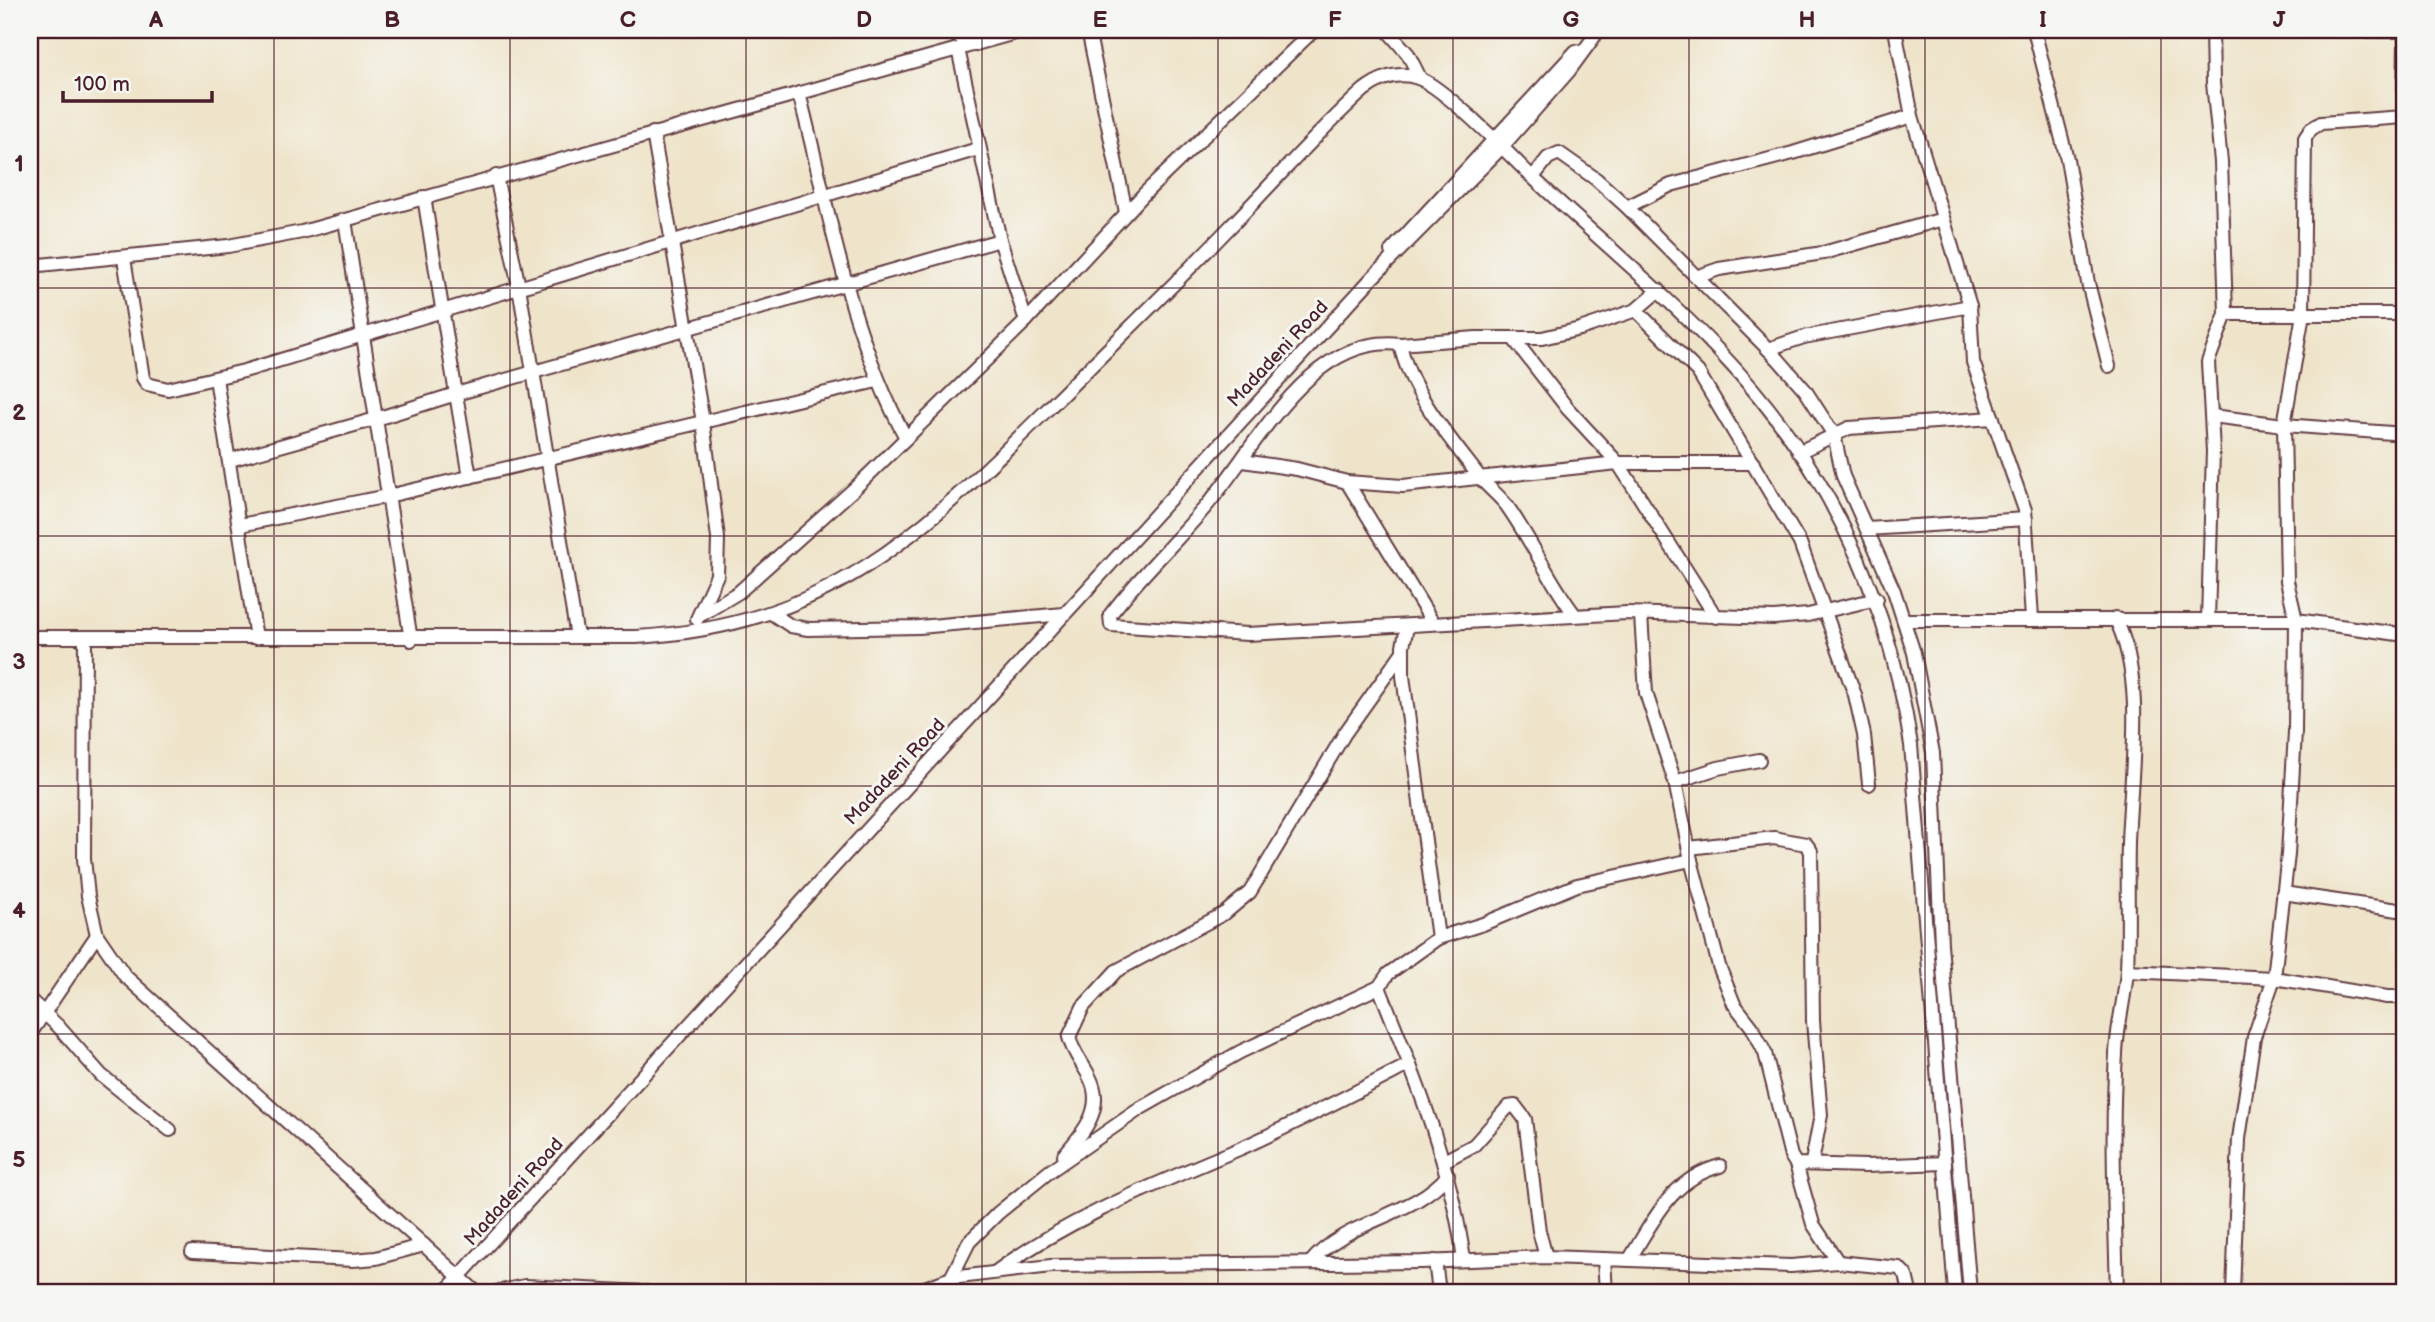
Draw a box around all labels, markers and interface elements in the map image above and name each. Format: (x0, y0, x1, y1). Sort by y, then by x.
text: A (148, 6, 164, 34)
text: B (384, 6, 400, 34)
text: C (620, 6, 636, 34)
text: D (856, 6, 872, 34)
text: E (1093, 6, 1108, 34)
text: F (1328, 6, 1342, 34)
text: G (1563, 6, 1580, 34)
text: H (1798, 6, 1816, 34)
text: I (2039, 6, 2047, 34)
text: J (2273, 6, 2286, 34)
scale bar (63, 60, 212, 104)
text: 100 m (74, 72, 130, 97)
text: 1 (14, 150, 24, 178)
street label: Madadeni Road (1223, 296, 1333, 412)
text: 2 (12, 399, 26, 427)
text: 3 (12, 648, 26, 676)
street label: Madadeni Road (840, 714, 950, 830)
text: 4 (12, 897, 26, 925)
street label: Madadeni Road (460, 1133, 569, 1251)
text: 5 (12, 1146, 26, 1174)

